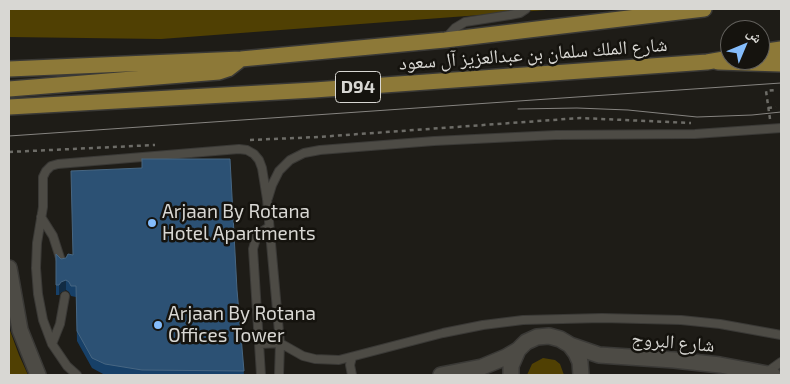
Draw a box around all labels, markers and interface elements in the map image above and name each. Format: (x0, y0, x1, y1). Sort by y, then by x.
north arrow (720, 20, 770, 70)
text: ش (744, 23, 767, 46)
street label: شارع الملك سلمان بن عبدالعزيز آل سعود (398, 33, 668, 75)
road number: D94 (336, 72, 380, 102)
place label: Arjaan By Rotana Hotel Apartments (162, 201, 316, 245)
marker: Arjaan By Rotana Hotel Apartments (146, 217, 158, 229)
place label: Arjaan By Rotana Offices Tower (168, 303, 316, 347)
marker: Arjaan By Rotana Offices Tower (152, 319, 164, 331)
street label: شارع البروج (631, 327, 715, 357)

